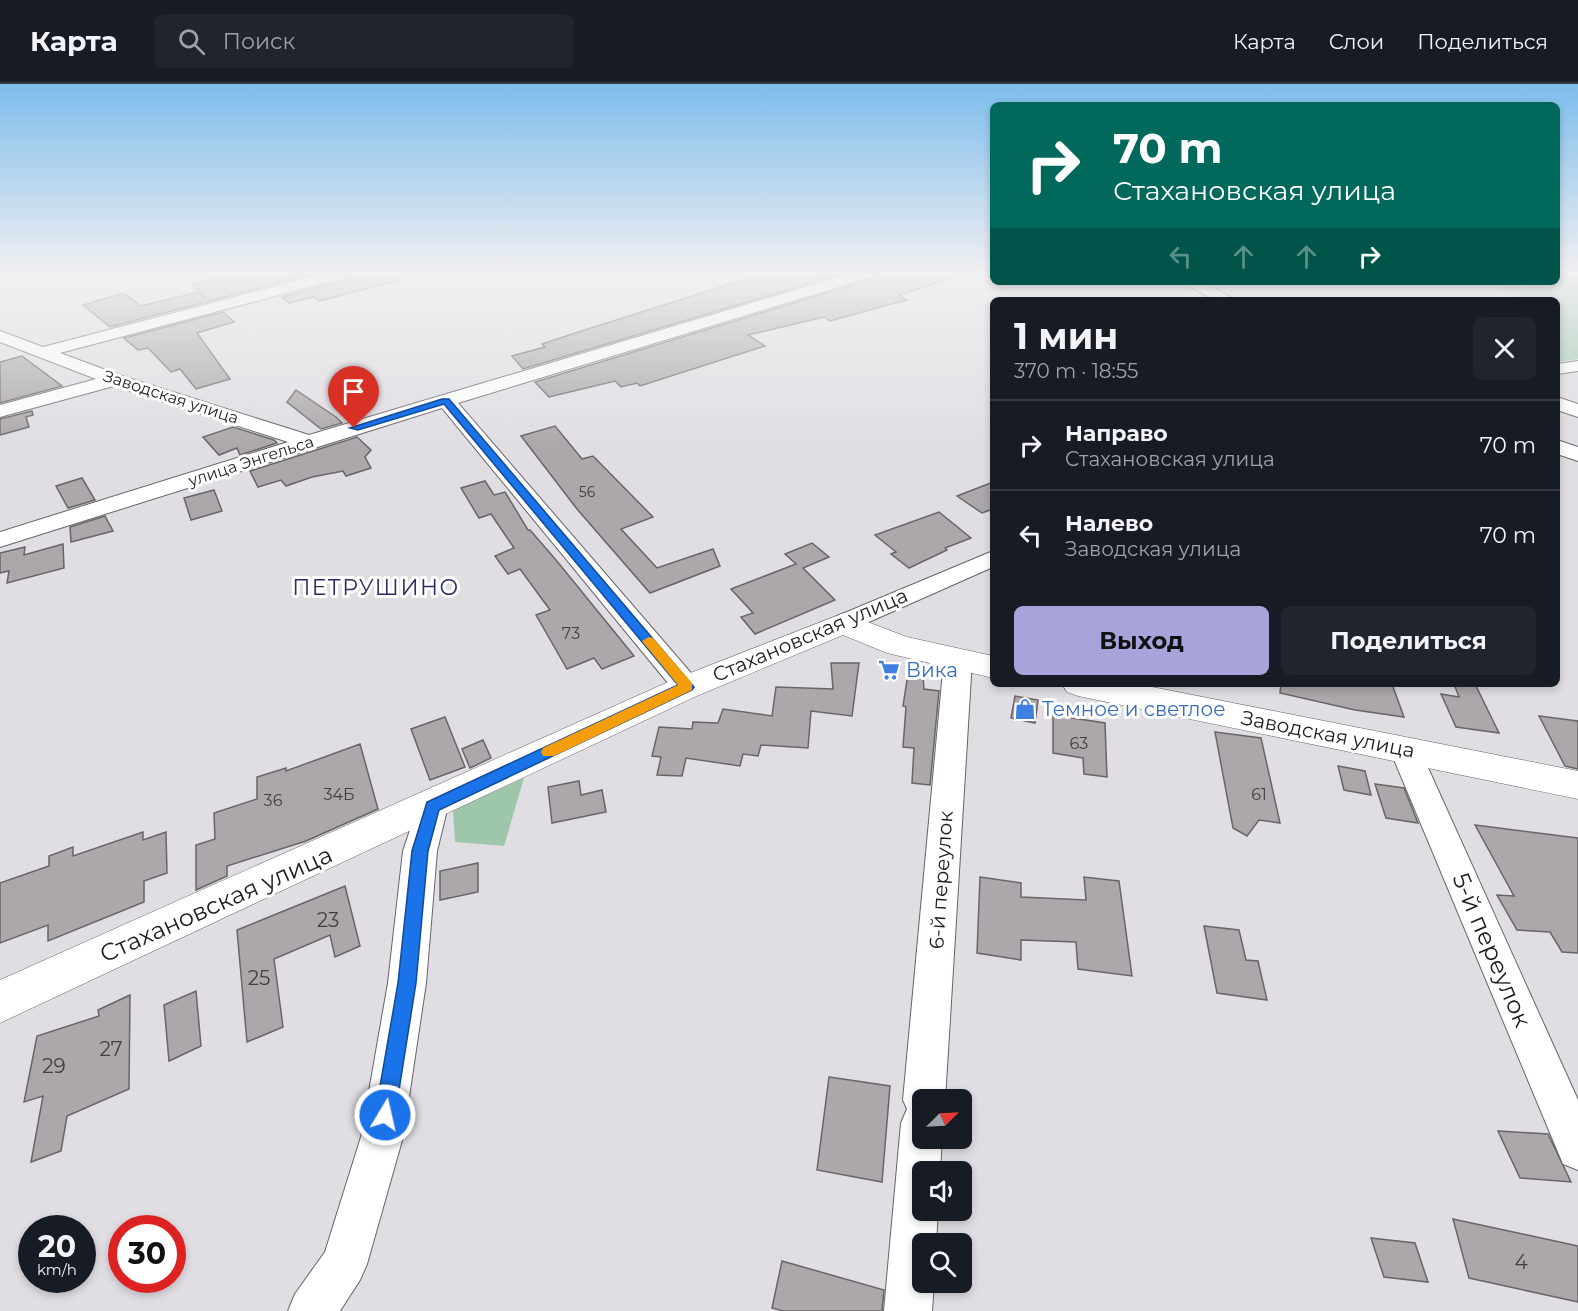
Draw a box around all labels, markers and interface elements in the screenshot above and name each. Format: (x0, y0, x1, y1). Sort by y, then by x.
search box (154, 14, 574, 68)
text: Карта (30, 24, 118, 58)
icon: search (175, 25, 208, 58)
text: Поиск (223, 28, 295, 55)
text: Карта (1233, 29, 1296, 54)
text: Слои (1329, 29, 1384, 54)
text: Поделиться (1417, 29, 1548, 54)
text: 70 m (1113, 122, 1223, 174)
icon: right (1014, 126, 1092, 204)
text: Стахановская улица (1113, 174, 1396, 207)
icon: left (1164, 240, 1197, 273)
icon: ahead (1227, 240, 1260, 273)
icon: ahead (1290, 240, 1323, 273)
icon: right (1353, 240, 1386, 273)
text: 1 мин (1014, 314, 1118, 358)
button: close (1473, 317, 1536, 380)
text: 370 m · 18:55 (1014, 359, 1138, 383)
street label: Заводская улица (101, 366, 241, 428)
pin (328, 366, 379, 428)
icon: arrive (337, 375, 370, 408)
text: Направо (1065, 420, 1168, 447)
icon: right (1014, 429, 1047, 462)
street label: улица Энгельса (185, 432, 316, 491)
text: 70 m (1480, 432, 1536, 459)
text: Стахановская улица (1065, 447, 1275, 471)
house number: 56 (579, 483, 596, 501)
text: Налево (1065, 510, 1153, 537)
icon: left (1014, 519, 1047, 552)
text: 70 m (1480, 522, 1536, 549)
text: Заводская улица (1065, 537, 1241, 561)
district label: ПЕТРУШИНО (292, 574, 460, 601)
street label: Стахановская улица (709, 583, 911, 687)
button: Выход (1014, 606, 1269, 675)
button: Поделиться (1281, 606, 1536, 675)
house number: 73 (562, 624, 580, 643)
supermarket icon: Вика (877, 658, 901, 682)
place label: Вика (906, 658, 958, 682)
shop icon: Темное и светлое (1013, 697, 1037, 721)
place label: Темное и светлое (1042, 697, 1226, 721)
street label: Заводская улица (1239, 705, 1417, 763)
house number: 63 (1070, 734, 1088, 753)
house number: 34Б (323, 785, 355, 804)
house number: 61 (1251, 785, 1267, 804)
house number: 36 (264, 791, 283, 810)
street label: 6-й переулок (924, 810, 958, 950)
street label: Стахановская улица (95, 840, 337, 968)
street label: 5-й переулок (1446, 868, 1538, 1032)
house number: 23 (317, 908, 339, 932)
house number: 25 (248, 966, 270, 990)
house number: 27 (99, 1037, 123, 1061)
house number: 29 (42, 1054, 66, 1078)
position arrow (353, 1083, 417, 1147)
north arrow (912, 1089, 972, 1149)
map controls (912, 1089, 972, 1293)
button: sound (912, 1161, 972, 1221)
speed limit sign: 30 (108, 1215, 186, 1293)
text: 20 (38, 1228, 76, 1265)
button: search (912, 1233, 972, 1293)
house number: 4 (1514, 1250, 1528, 1274)
text: km/h (37, 1260, 77, 1279)

